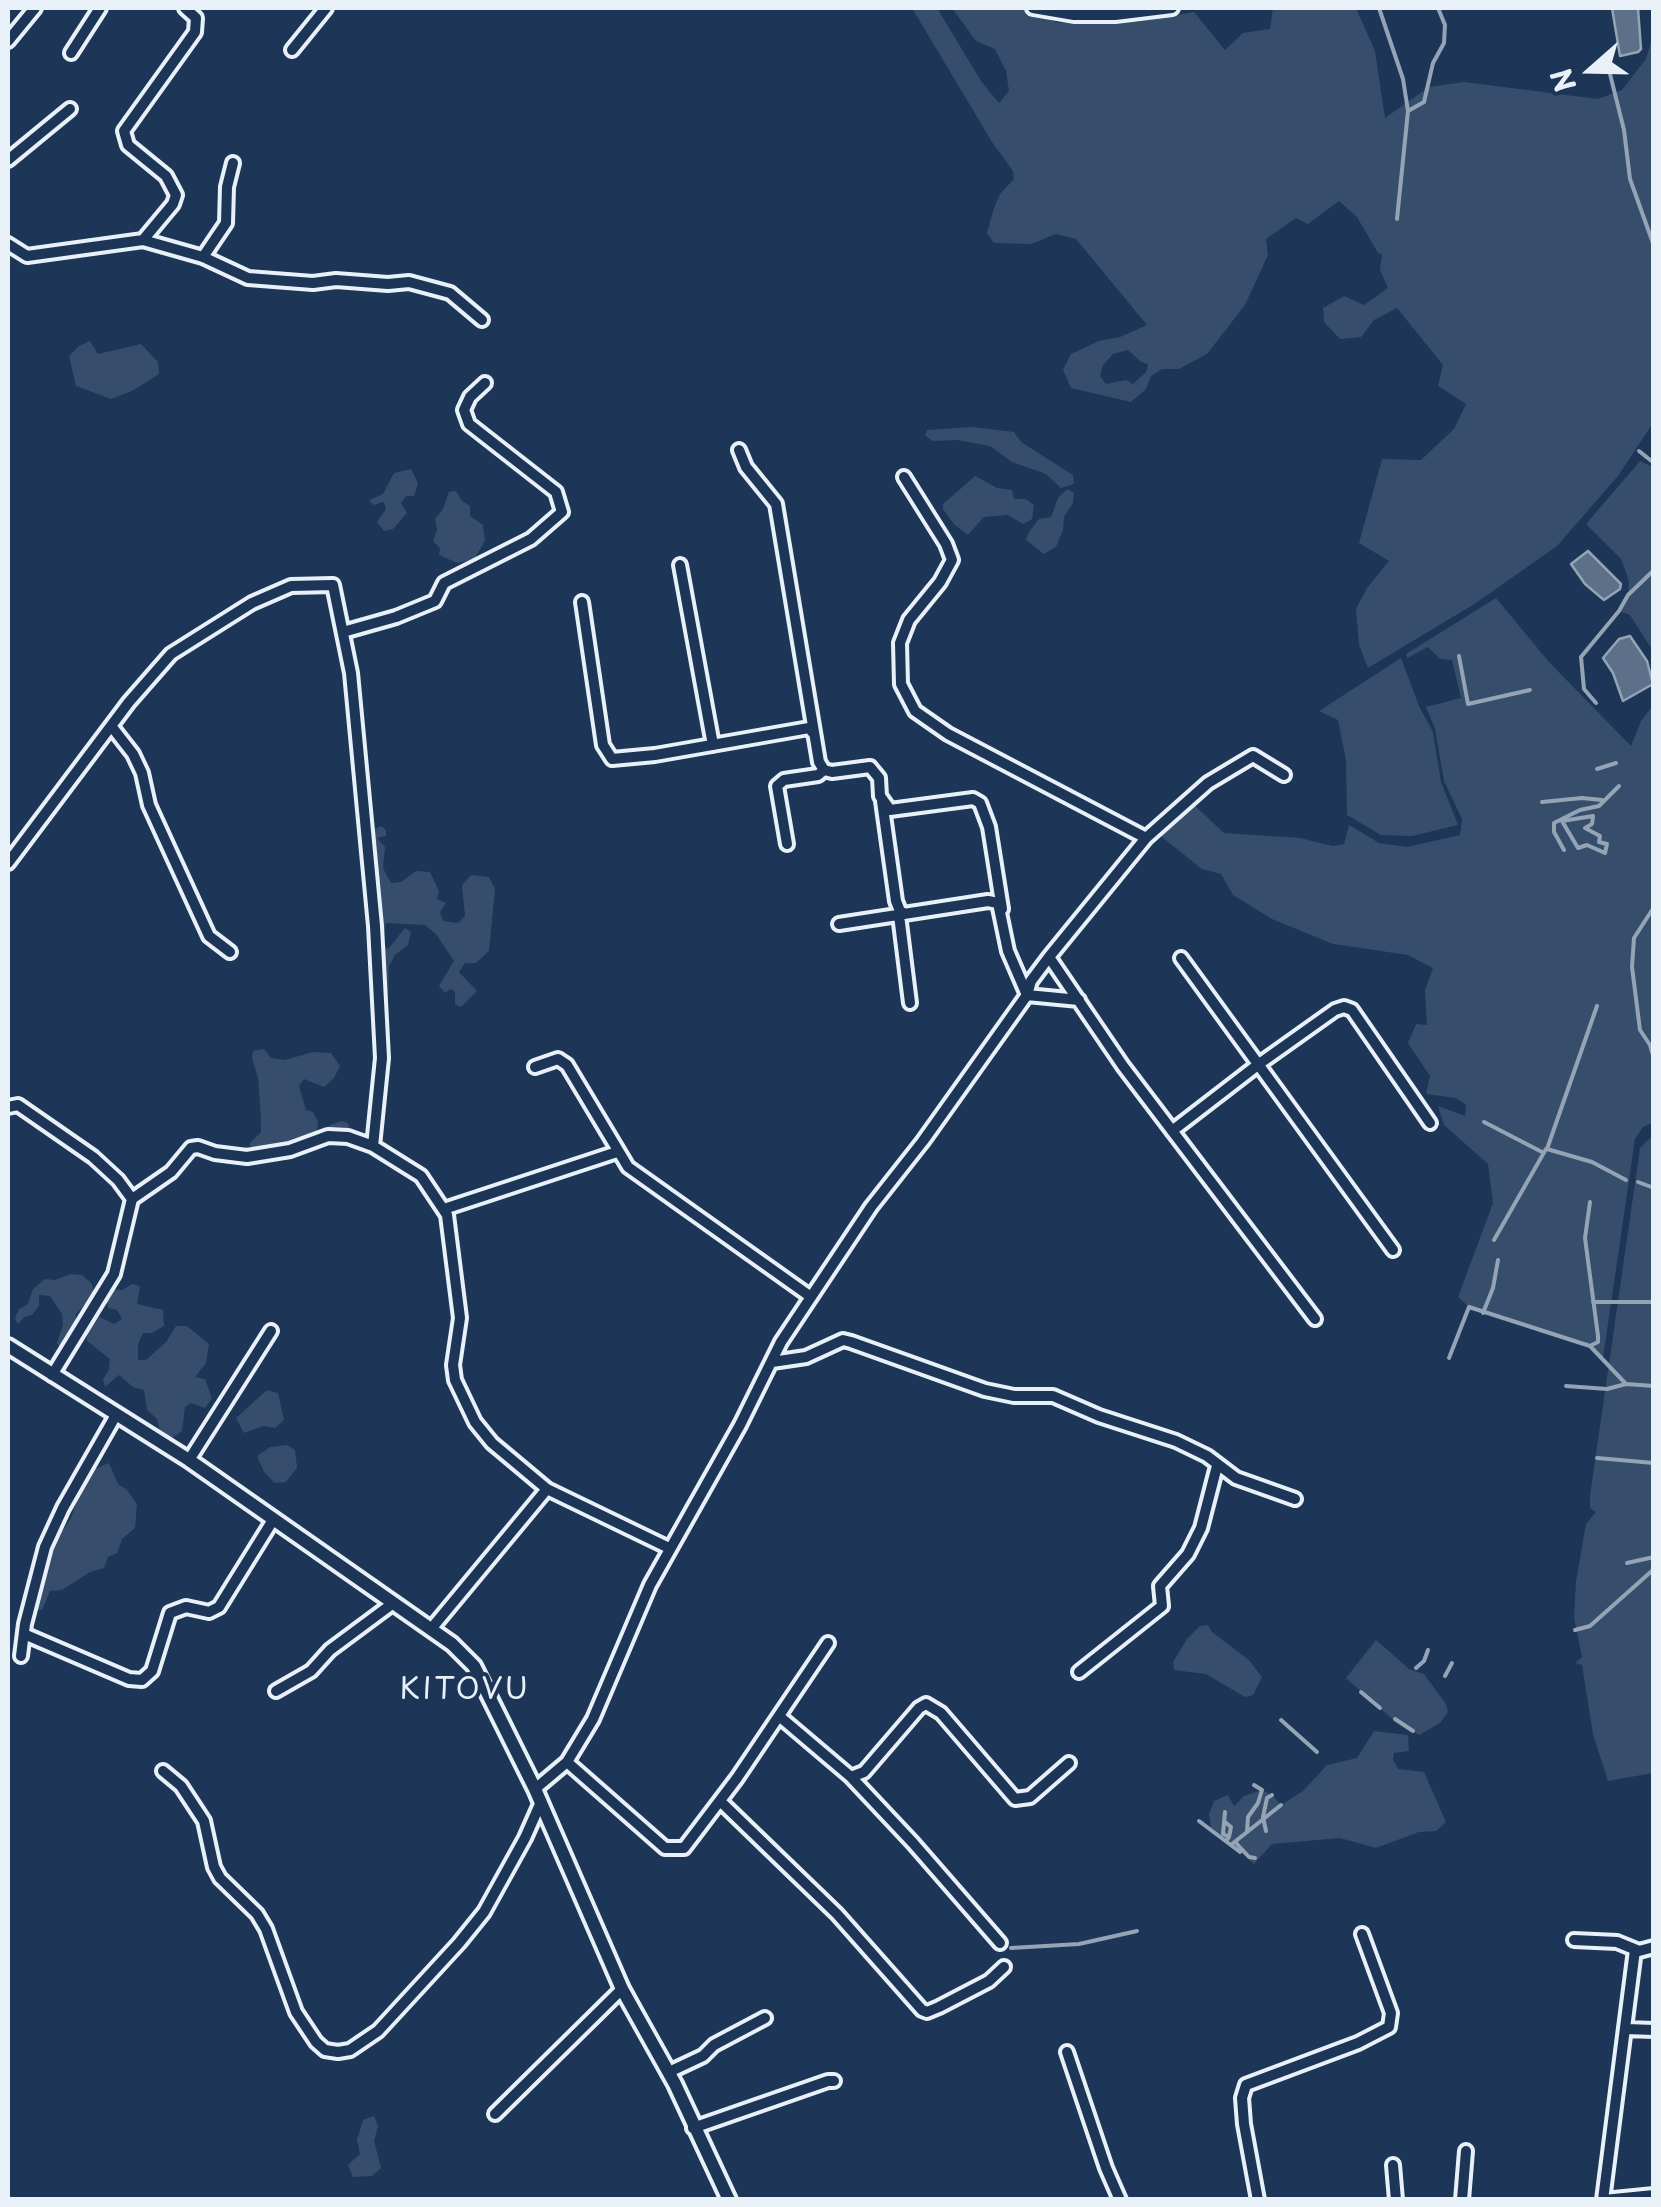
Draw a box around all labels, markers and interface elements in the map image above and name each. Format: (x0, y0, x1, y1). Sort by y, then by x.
north arrow (1541, 20, 1641, 120)
text: N (1538, 63, 1586, 98)
district label: KITOVU (401, 1673, 529, 1709)

